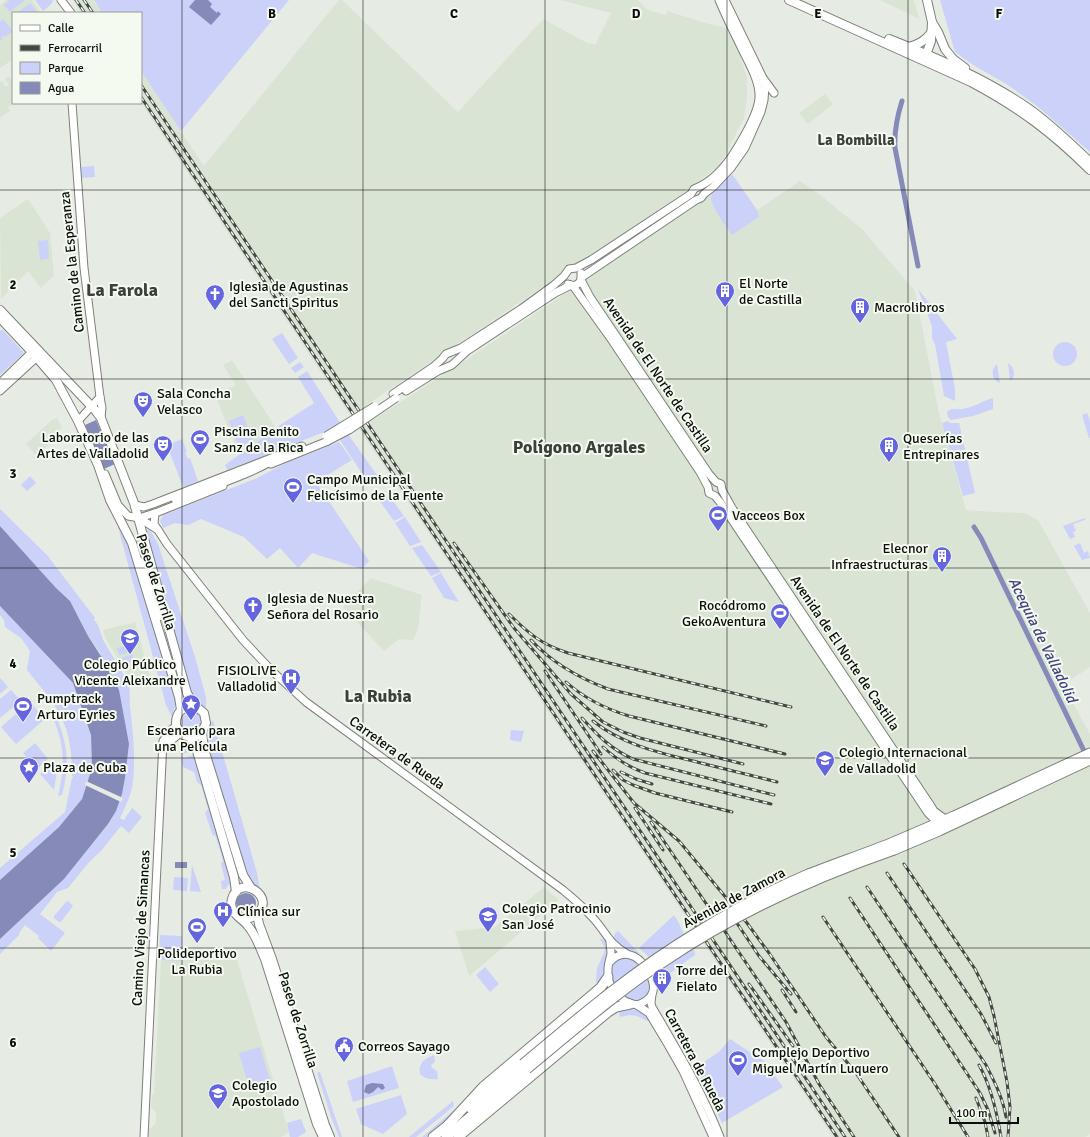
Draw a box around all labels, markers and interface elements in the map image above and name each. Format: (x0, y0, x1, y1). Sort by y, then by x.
text: B (268, 6, 276, 22)
text: C (450, 6, 458, 22)
text: D (632, 6, 641, 22)
text: E (814, 6, 822, 22)
text: F (996, 6, 1003, 22)
legend (12, 12, 142, 104)
text: Calle (48, 21, 74, 36)
text: Ferrocarril (48, 41, 103, 56)
text: Parque (48, 61, 84, 76)
text: Agua (48, 81, 74, 96)
district label: La Bombilla (817, 131, 895, 149)
street label: Camino de la Esperanza (56, 191, 88, 333)
place label: El Norte de Castilla (739, 275, 802, 308)
text: 2 (9, 277, 17, 293)
place label: Iglesia de Agustinas del Sancti Spiritus (229, 278, 348, 311)
district label: La Farola (86, 279, 158, 301)
building icon: El Norte de Castilla (714, 280, 736, 308)
church icon: Iglesia de Agustinas del Sancti Spiritus (204, 283, 226, 311)
street label: Avenida de El Norte de Castilla (600, 294, 716, 456)
building icon: Macrolibros (849, 296, 871, 324)
place label: Macrolibros (874, 299, 945, 316)
place label: Sala Concha Velasco (157, 385, 231, 418)
theatre icon: Sala Concha Velasco (132, 390, 154, 418)
place label: Piscina Benito Sanz de la Rica (214, 423, 304, 456)
sports icon: Piscina Benito Sanz de la Rica (189, 428, 211, 456)
place label: Laboratorio de las Artes de Valladolid (37, 429, 149, 462)
place label: Queserías Entrepinares (903, 430, 979, 463)
theatre icon: Laboratorio de las Artes de Valladolid (152, 434, 174, 462)
building icon: Queserías Entrepinares (878, 435, 900, 463)
district label: Polígono Argales (513, 436, 645, 458)
text: 3 (9, 466, 17, 482)
place label: Campo Municipal Felicísimo de la Fuente (307, 471, 444, 504)
sports icon: Campo Municipal Felicísimo de la Fuente (282, 476, 304, 504)
sports icon: Vacceos Box (707, 504, 729, 532)
place label: Vacceos Box (732, 507, 806, 524)
street label: Paseo de Zorrilla (132, 532, 180, 632)
place label: Elecnor Infraestructuras (831, 540, 929, 573)
building icon: Elecnor Infraestructuras (931, 545, 953, 573)
street label: Avenida de El Norte de Castilla (787, 572, 903, 734)
water label: Acequia de Valladolid (1005, 574, 1082, 707)
place label: Iglesia de Nuestra Señora del Rosario (267, 590, 379, 623)
church icon: Iglesia de Nuestra Señora del Rosario (242, 595, 264, 623)
place label: Rocódromo GekoAventura (682, 597, 766, 630)
sports icon: Rocódromo GekoAventura (769, 602, 791, 630)
school or university icon: Colegio Público Vicente Aleixandre (119, 627, 141, 655)
text: 4 (9, 656, 17, 672)
place label: Colegio Público Vicente Aleixandre (74, 656, 186, 689)
place label: FISIOLIVE Valladolid (217, 662, 277, 695)
hospital icon: FISIOLIVE Valladolid (280, 667, 302, 695)
district label: La Rubia (344, 685, 412, 707)
place label: Pumptrack Arturo Eyries (37, 690, 115, 723)
place icon: Escenario para una Película (180, 693, 202, 721)
sports icon: Pumptrack Arturo Eyries (12, 695, 34, 723)
street label: Carretera de Rueda (346, 713, 448, 793)
place label: Escenario para una Película (147, 722, 235, 755)
place label: Colegio Internacional de Valladolid (839, 744, 967, 777)
school or university icon: Colegio Internacional de Valladolid (814, 749, 836, 777)
place icon: Plaza de Cuba (18, 756, 40, 784)
place label: Plaza de Cuba (43, 759, 127, 776)
text: 5 (9, 845, 17, 861)
street label: Camino Viejo de Simancas (128, 850, 154, 1006)
street label: Avenida de Zamora (680, 864, 788, 932)
hospital icon: Clínica sur (212, 900, 234, 928)
place label: Colegio Patrocinio San José (502, 900, 611, 933)
place label: Clínica sur (237, 903, 301, 920)
school or university icon: Colegio Patrocinio San José (477, 905, 499, 933)
sports icon: Polideportivo La Rubia (186, 916, 208, 944)
place label: Polideportivo La Rubia (157, 945, 237, 978)
place label: Torre del Fielato (676, 962, 728, 995)
building icon: Torre del Fielato (651, 967, 673, 995)
street label: Paseo de Zorrilla (274, 970, 322, 1070)
street label: Carretera de Rueda (661, 1006, 729, 1114)
text: 6 (9, 1035, 17, 1051)
public building icon: Correos Sayago (333, 1035, 355, 1063)
place label: Correos Sayago (358, 1038, 450, 1055)
place label: Complejo Deportivo Miguel Martín Luquero (752, 1044, 889, 1077)
sports icon: Complejo Deportivo Miguel Martín Luquero (727, 1049, 749, 1077)
place label: Colegio Apostolado (232, 1077, 299, 1110)
school or university icon: Colegio Apostolado (207, 1082, 229, 1110)
scale bar (950, 1099, 1018, 1125)
text: 100 m (956, 1106, 988, 1121)

